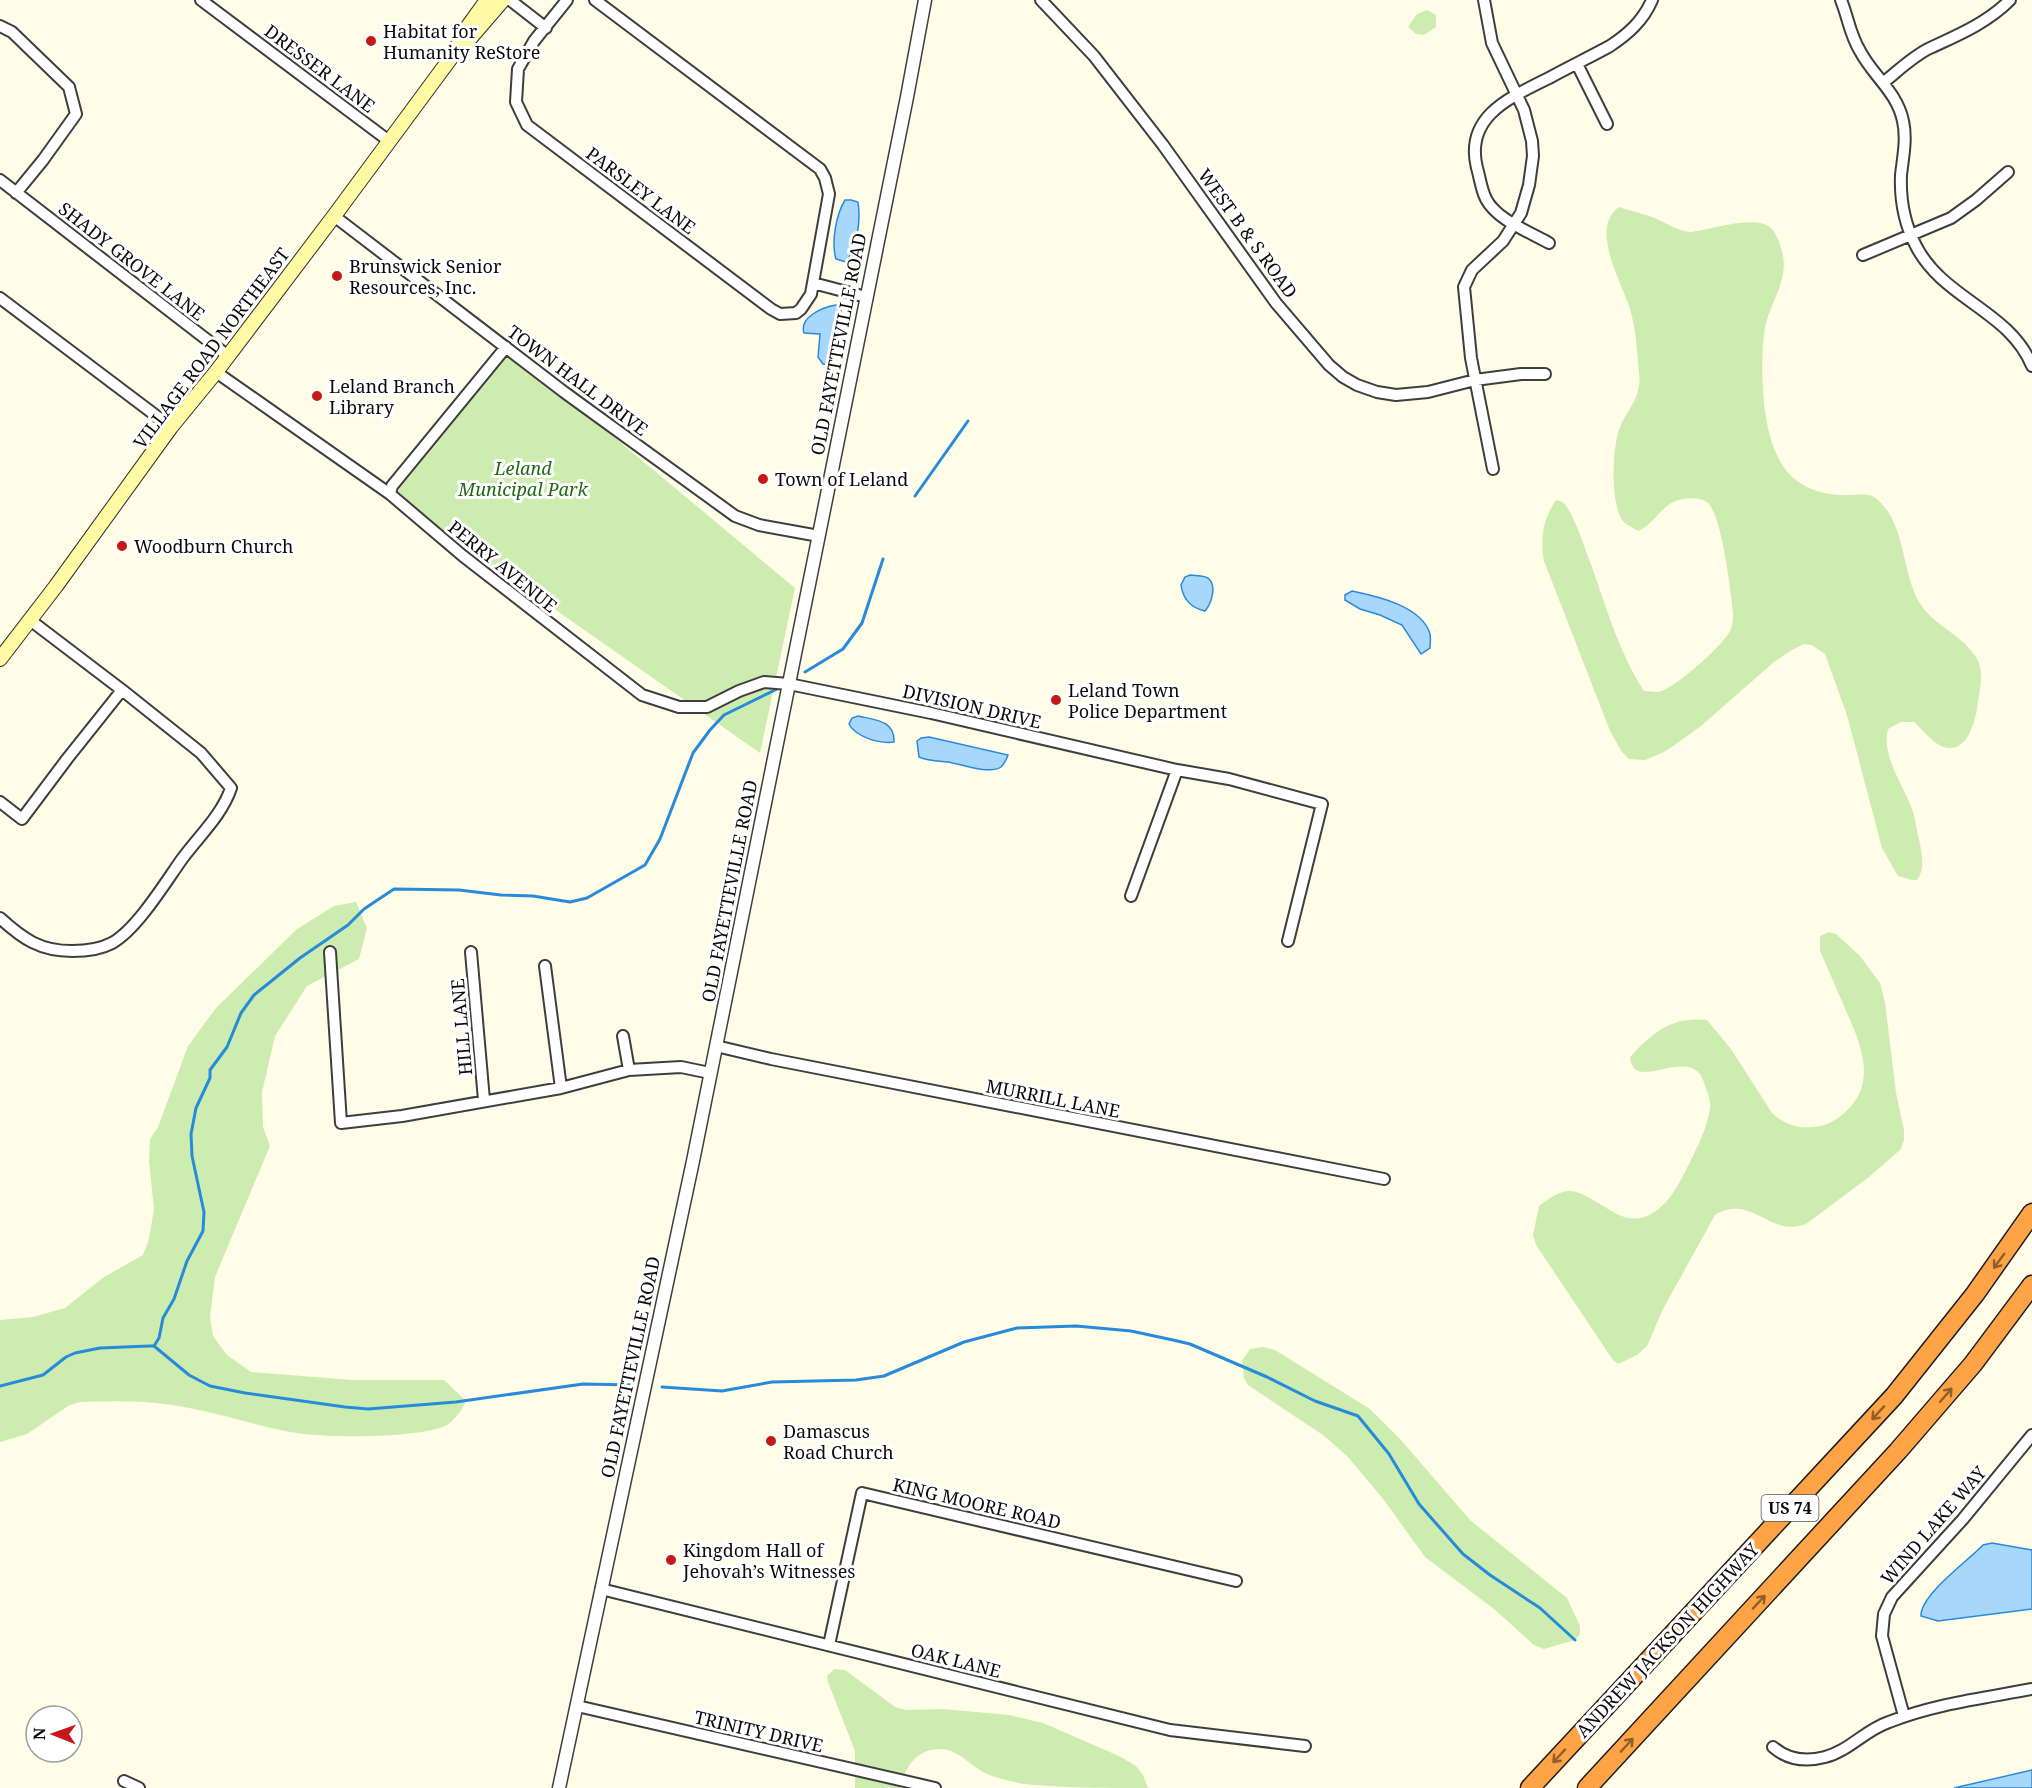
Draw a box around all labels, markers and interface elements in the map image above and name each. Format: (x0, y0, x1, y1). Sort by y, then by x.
street label: DRESSER LANE (260, 19, 380, 117)
place label: Habitat for Humanity ReStore (383, 19, 540, 64)
marker: Habitat for Humanity ReStore (364, 34, 378, 48)
street label: PARSLEY LANE (581, 141, 701, 239)
street label: WEST B & S ROAD (1193, 163, 1303, 303)
street label: SHADY GROVE LANE (54, 196, 210, 326)
street label: OLD FAYETTEVILLE ROAD (805, 231, 871, 457)
street label: VILLAGE ROAD NORTHEAST (128, 243, 294, 453)
place label: Brunswick Senior Resources, Inc. (349, 254, 502, 299)
marker: Brunswick Senior Resources, Inc. (330, 269, 344, 283)
street label: TOWN HALL DRIVE (503, 319, 653, 441)
place label: Leland Branch Library (329, 374, 455, 419)
marker: Leland Branch Library (310, 389, 324, 403)
park label: Leland Municipal Park (457, 456, 588, 501)
place label: Town of Leland (775, 467, 908, 491)
marker: Town of Leland (756, 472, 770, 486)
street label: PERRY AVENUE (444, 515, 562, 617)
place label: Woodburn Church (134, 534, 294, 558)
marker: Woodburn Church (115, 539, 129, 553)
street label: DIVISION DRIVE (900, 678, 1044, 734)
place label: Leland Town Police Department (1068, 678, 1227, 723)
marker: Leland Town Police Department (1049, 693, 1063, 707)
street label: OLD FAYETTEVILLE ROAD (696, 778, 762, 1004)
street label: HILL LANE (445, 978, 477, 1076)
street label: MURRILL LANE (984, 1073, 1122, 1123)
one-way arrow (1993, 1253, 2005, 1269)
street label: OLD FAYETTEVILLE ROAD (595, 1254, 665, 1480)
one-way arrow (1939, 1388, 1953, 1403)
one-way arrow (1871, 1406, 1885, 1421)
place label: Damascus Road Church (783, 1419, 894, 1464)
marker: Damascus Road Church (764, 1434, 778, 1448)
street label: WIND LAKE WAY (1875, 1460, 1992, 1589)
street label: KING MOORE ROAD (891, 1472, 1063, 1534)
road number: US 74 (1762, 1495, 1818, 1521)
street label: ANDREW JACKSON HIGHWAY (1570, 1537, 1764, 1743)
place label: Kingdom Hall of Jehovah’s Witnesses (682, 1538, 855, 1583)
marker: Kingdom Hall of Jehovah’s Witnesses (664, 1553, 678, 1567)
one-way arrow (1752, 1595, 1766, 1610)
street label: OAK LANE (909, 1637, 1003, 1683)
north arrow (24, 1704, 84, 1764)
street label: TRINITY DRIVE (692, 1705, 826, 1757)
text: N (28, 1727, 50, 1740)
one-way arrow (1619, 1738, 1633, 1753)
one-way arrow (1552, 1749, 1566, 1764)

